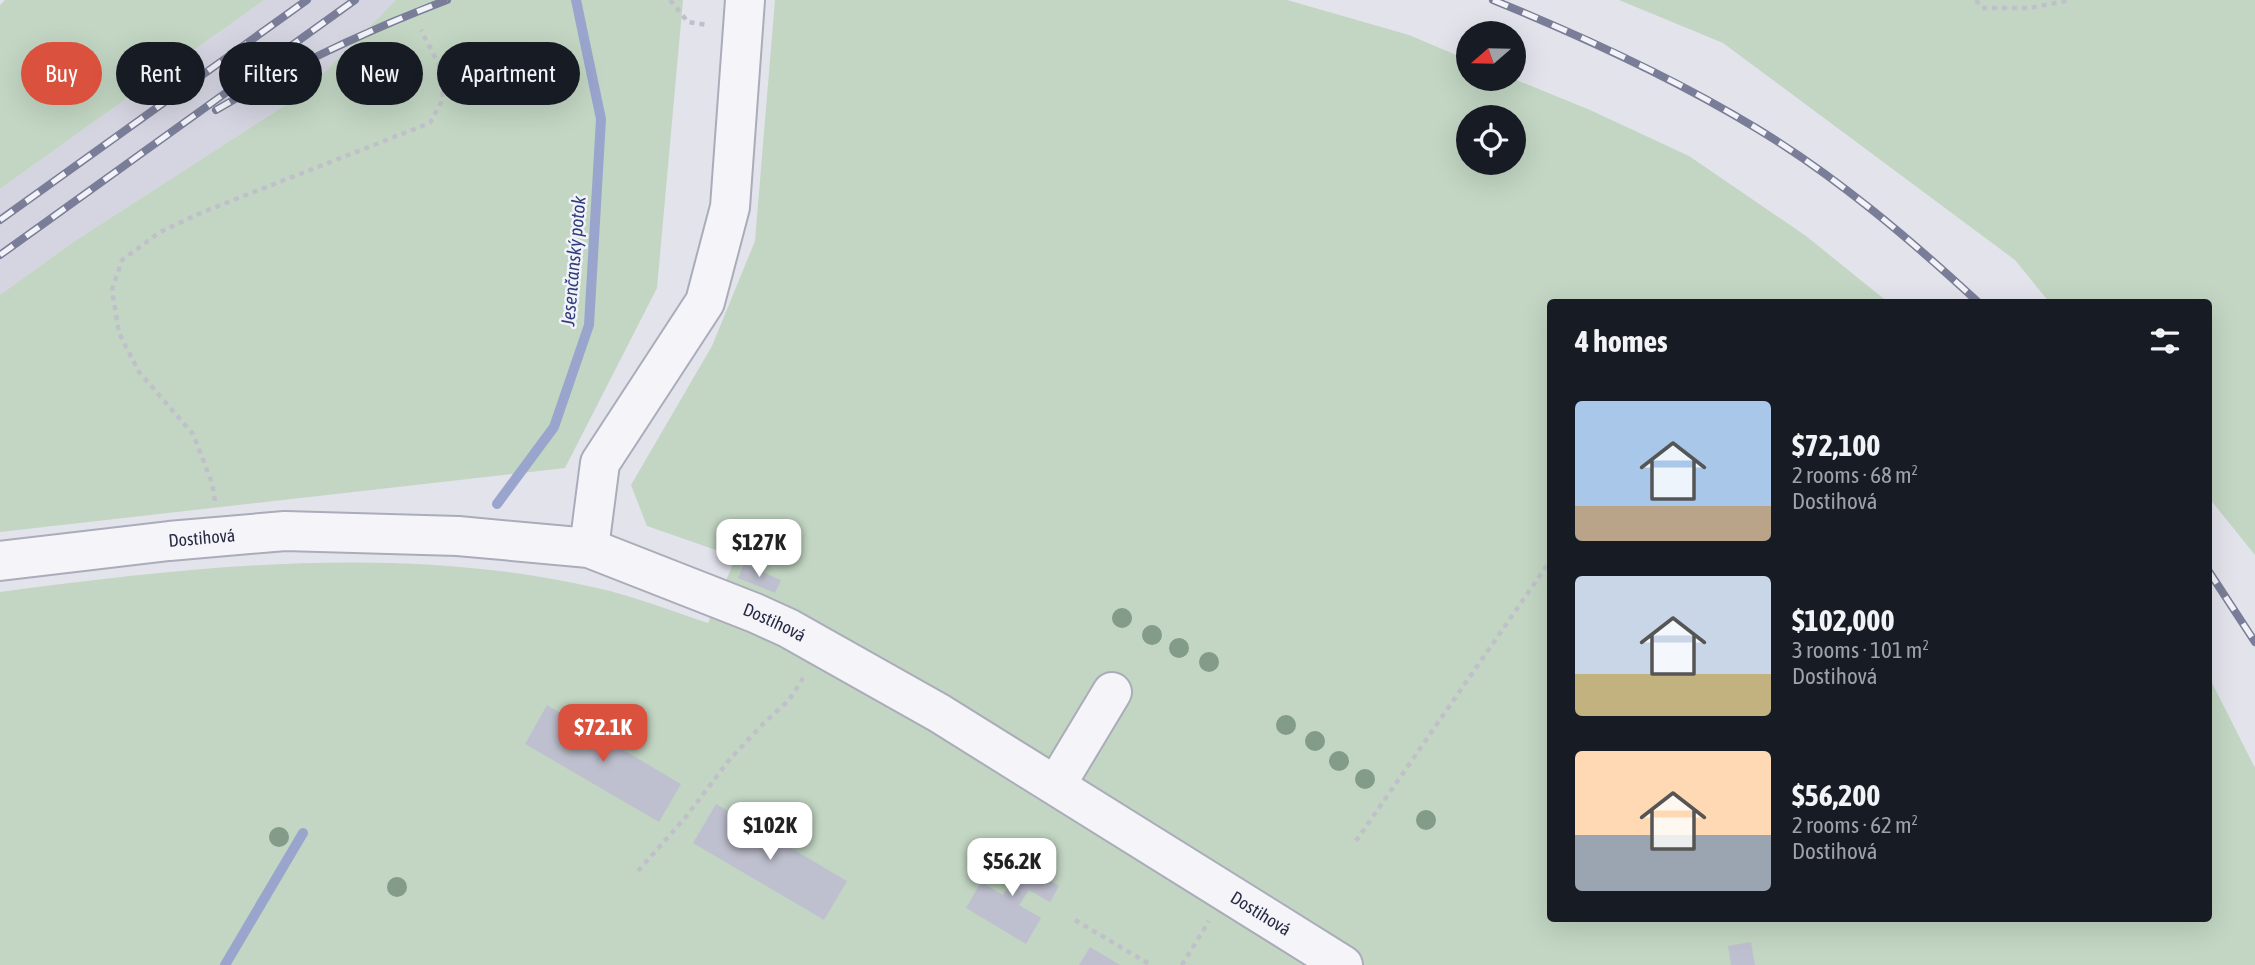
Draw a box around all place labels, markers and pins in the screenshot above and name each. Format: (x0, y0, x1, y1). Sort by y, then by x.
pin: $127K (710, 520, 808, 579)
pin: $72.1K (546, 704, 660, 764)
pin: $102K (721, 802, 819, 862)
pin: $56.2K (955, 838, 1069, 898)

